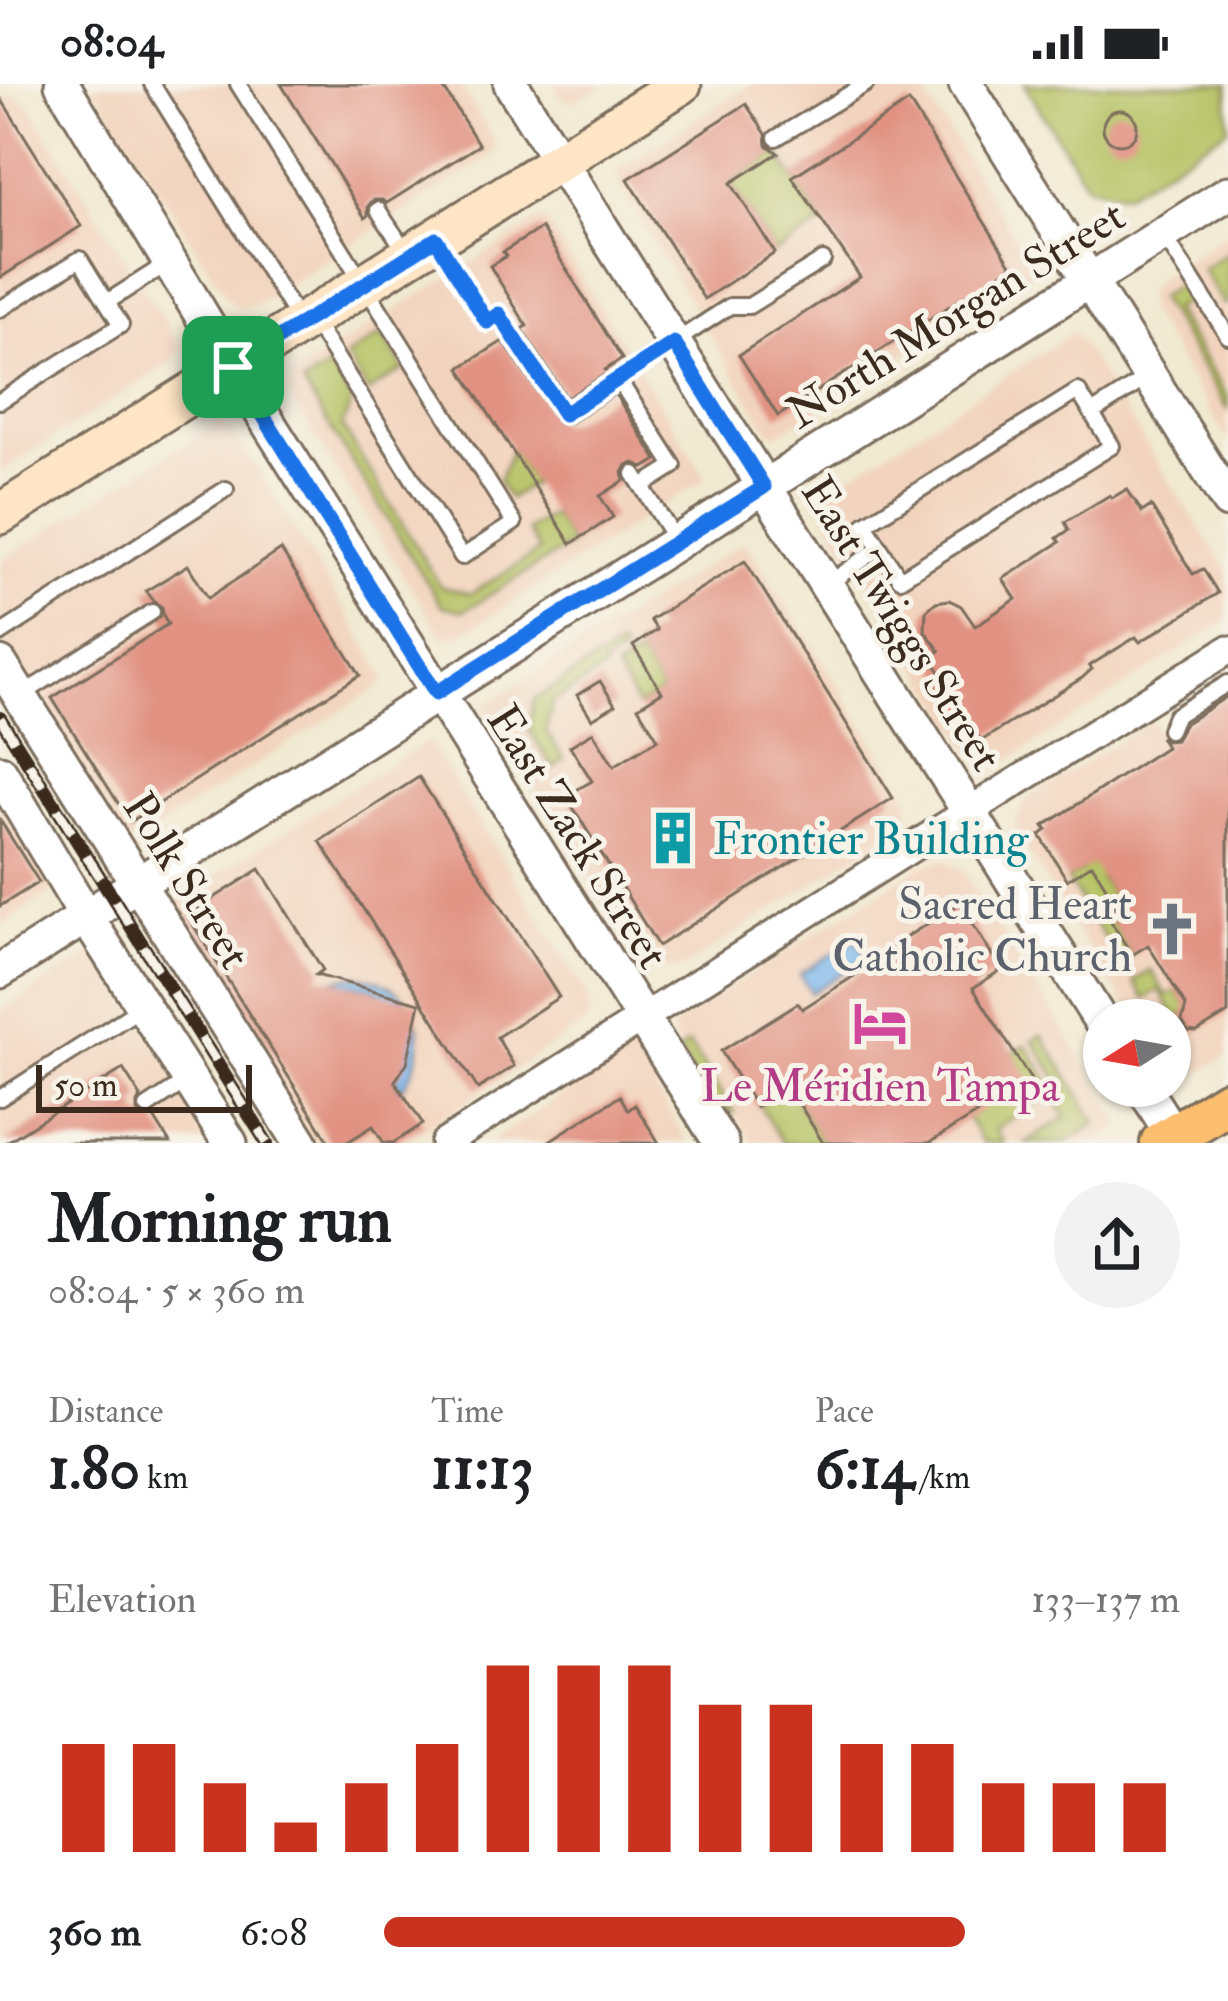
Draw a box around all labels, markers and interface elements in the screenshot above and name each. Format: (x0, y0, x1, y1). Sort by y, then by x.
text: 08:04 (60, 14, 163, 70)
street label: North Morgan Street (777, 188, 1135, 441)
pin (182, 316, 284, 418)
icon: arrive (200, 334, 266, 400)
street label: East Twiggs Street (788, 467, 1014, 781)
street label: East Zack Street (474, 695, 681, 979)
street label: Polk Street (110, 782, 262, 980)
building icon: Frontier Building (644, 809, 702, 867)
place label: Frontier Building (713, 812, 1029, 868)
place label: Sacred Heart Catholic Church (832, 877, 1132, 985)
church icon: Sacred Heart Catholic Church (1143, 900, 1201, 958)
hotel icon: Le Méridien Tampa (851, 994, 909, 1052)
north arrow (1083, 999, 1191, 1107)
map controls (1083, 999, 1191, 1107)
scale bar (36, 1059, 252, 1112)
place label: Le Méridien Tampa (700, 1059, 1060, 1115)
text: 50 m (54, 1065, 118, 1106)
text: Morning run (48, 1179, 392, 1262)
button: share (1054, 1182, 1180, 1308)
text: 08:04 · 5 × 360 m (48, 1266, 305, 1315)
text: Distance (48, 1391, 163, 1432)
text: Time (431, 1391, 503, 1432)
text: Pace (815, 1391, 874, 1432)
text: 1.80 (48, 1432, 140, 1507)
text: 11:13 (431, 1432, 533, 1507)
text: 6:14 (815, 1432, 914, 1507)
text: km (140, 1457, 188, 1498)
text: /km (914, 1457, 970, 1498)
text: Elevation (48, 1575, 197, 1624)
text: 133–137 m (1031, 1575, 1180, 1624)
text: 360 m (48, 1908, 141, 1957)
text: 6:08 (240, 1908, 308, 1957)

